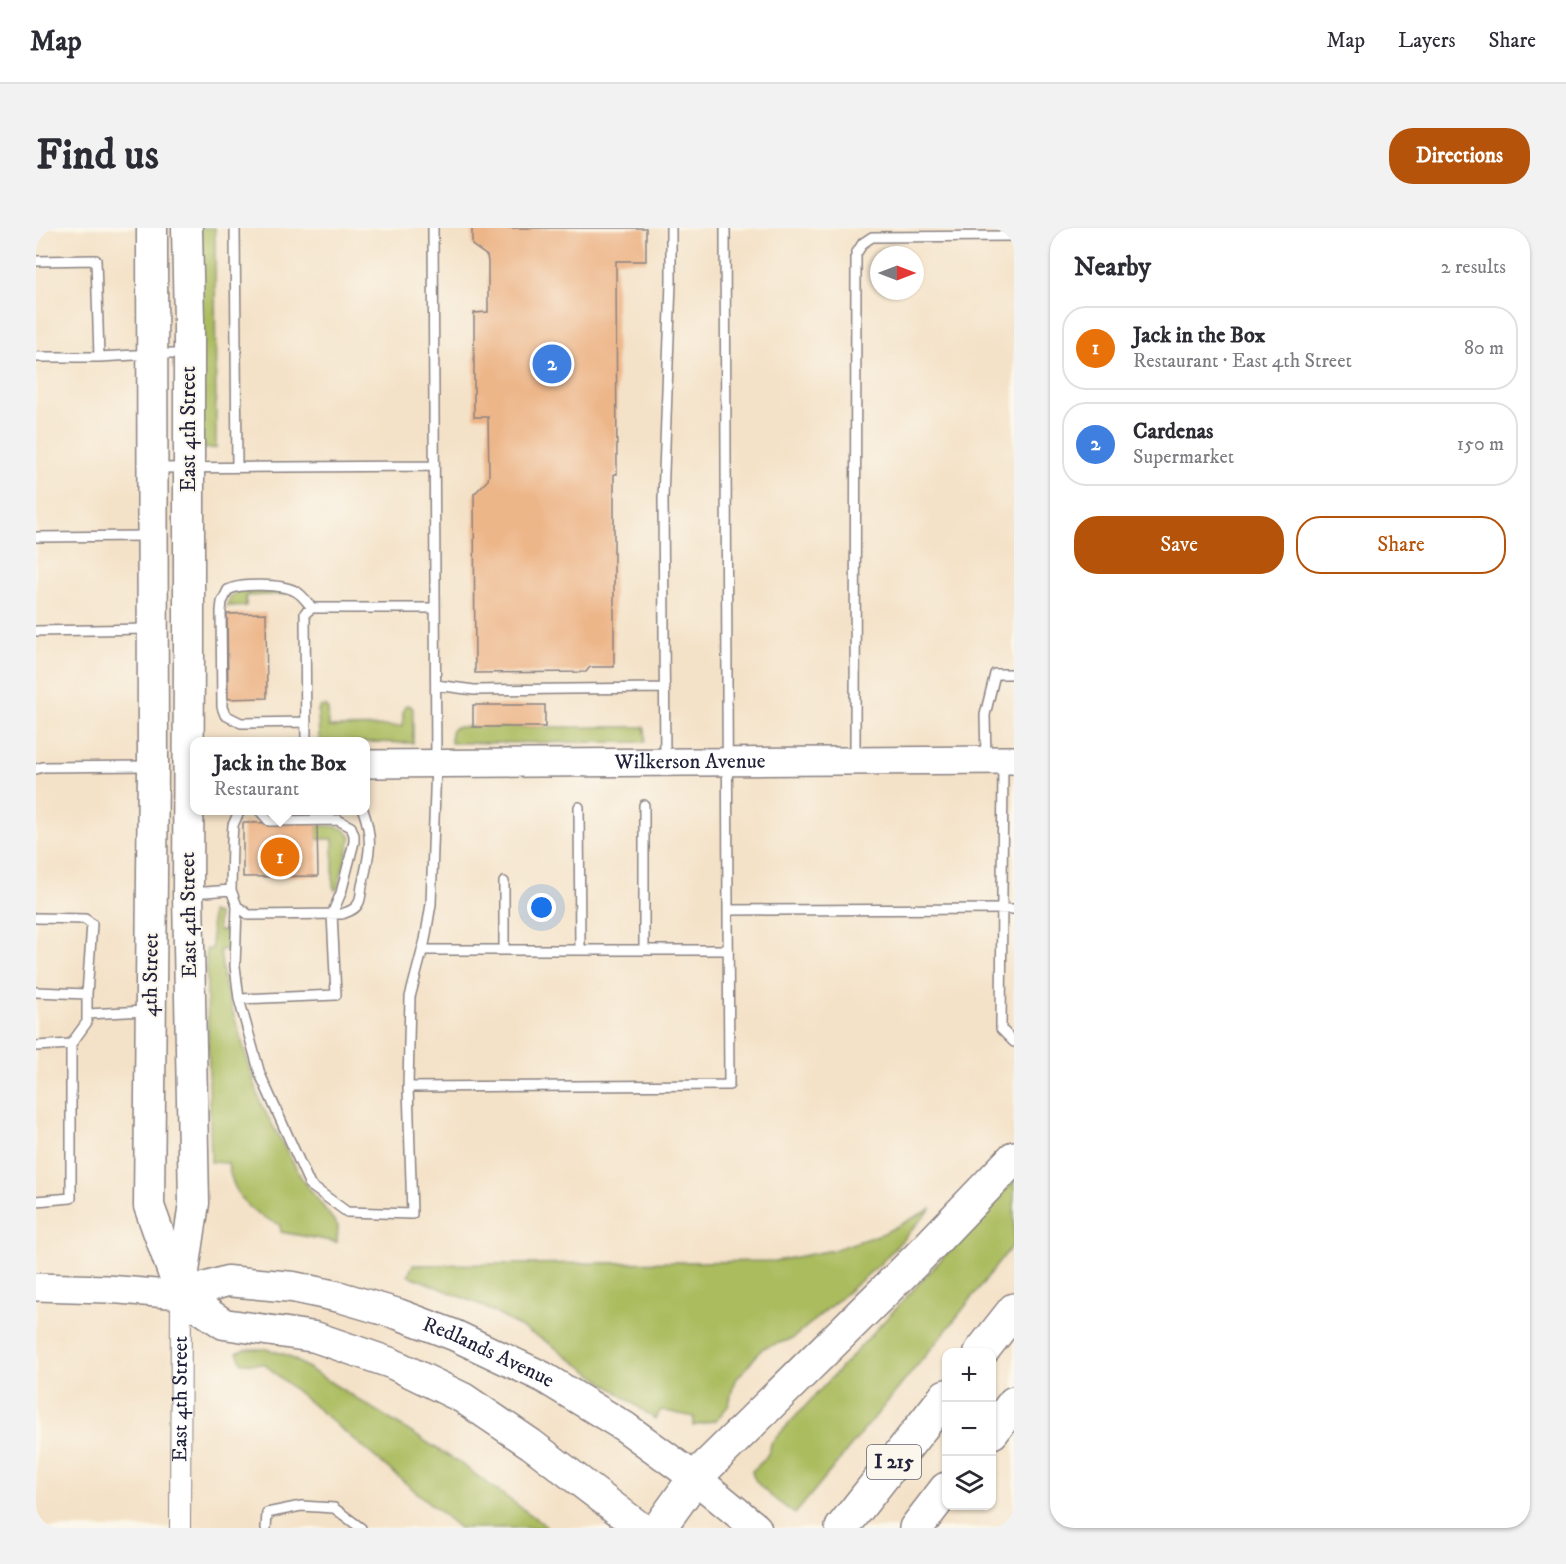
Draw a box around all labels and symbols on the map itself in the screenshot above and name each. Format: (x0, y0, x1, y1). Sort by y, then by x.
north arrow (870, 246, 924, 300)
pin: 2 (532, 342, 572, 386)
street label: East 4th Street (176, 366, 202, 492)
street label: Wilkerson Avenue (613, 749, 766, 775)
pin: 1 (260, 834, 300, 880)
street label: East 4th Street (175, 851, 203, 978)
your location (527, 893, 556, 922)
street label: 4th Street (137, 933, 165, 1017)
street label: Redlands Avenue (419, 1311, 559, 1394)
street label: East 4th Street (167, 1336, 194, 1462)
road number: I 215 (867, 1445, 921, 1479)

